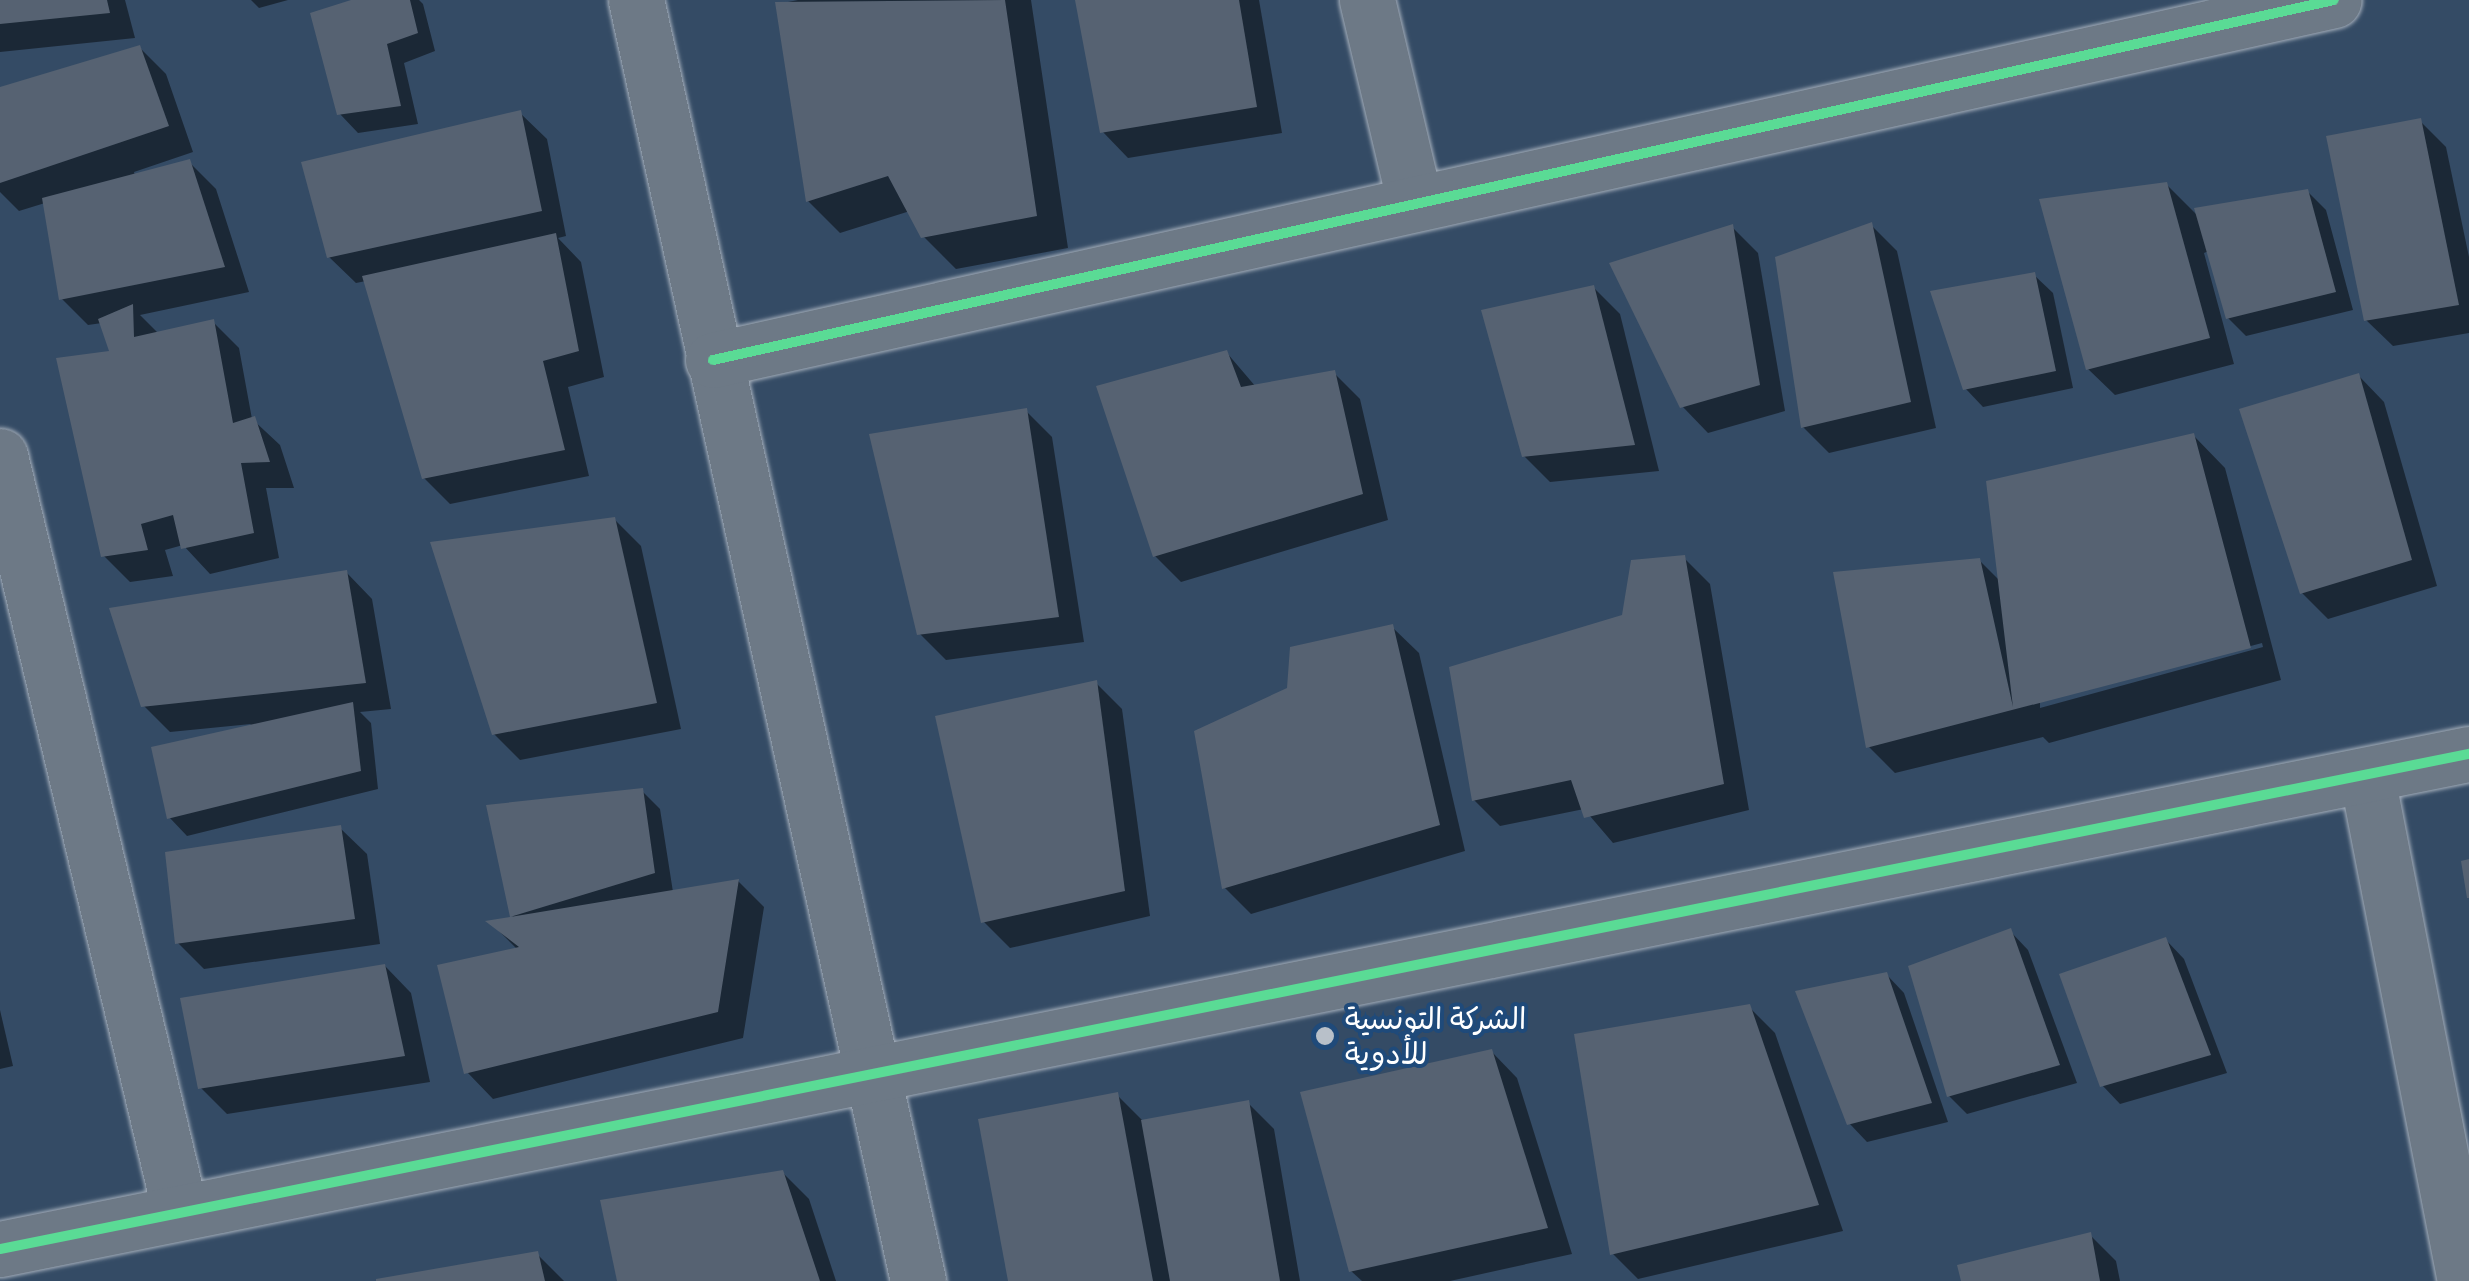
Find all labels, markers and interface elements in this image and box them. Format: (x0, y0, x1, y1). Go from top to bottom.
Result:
place label: الشركة التونسية للأدوية (1345, 1001, 1526, 1072)
marker: الشركة التونسية للأدوية (1314, 1025, 1336, 1047)

